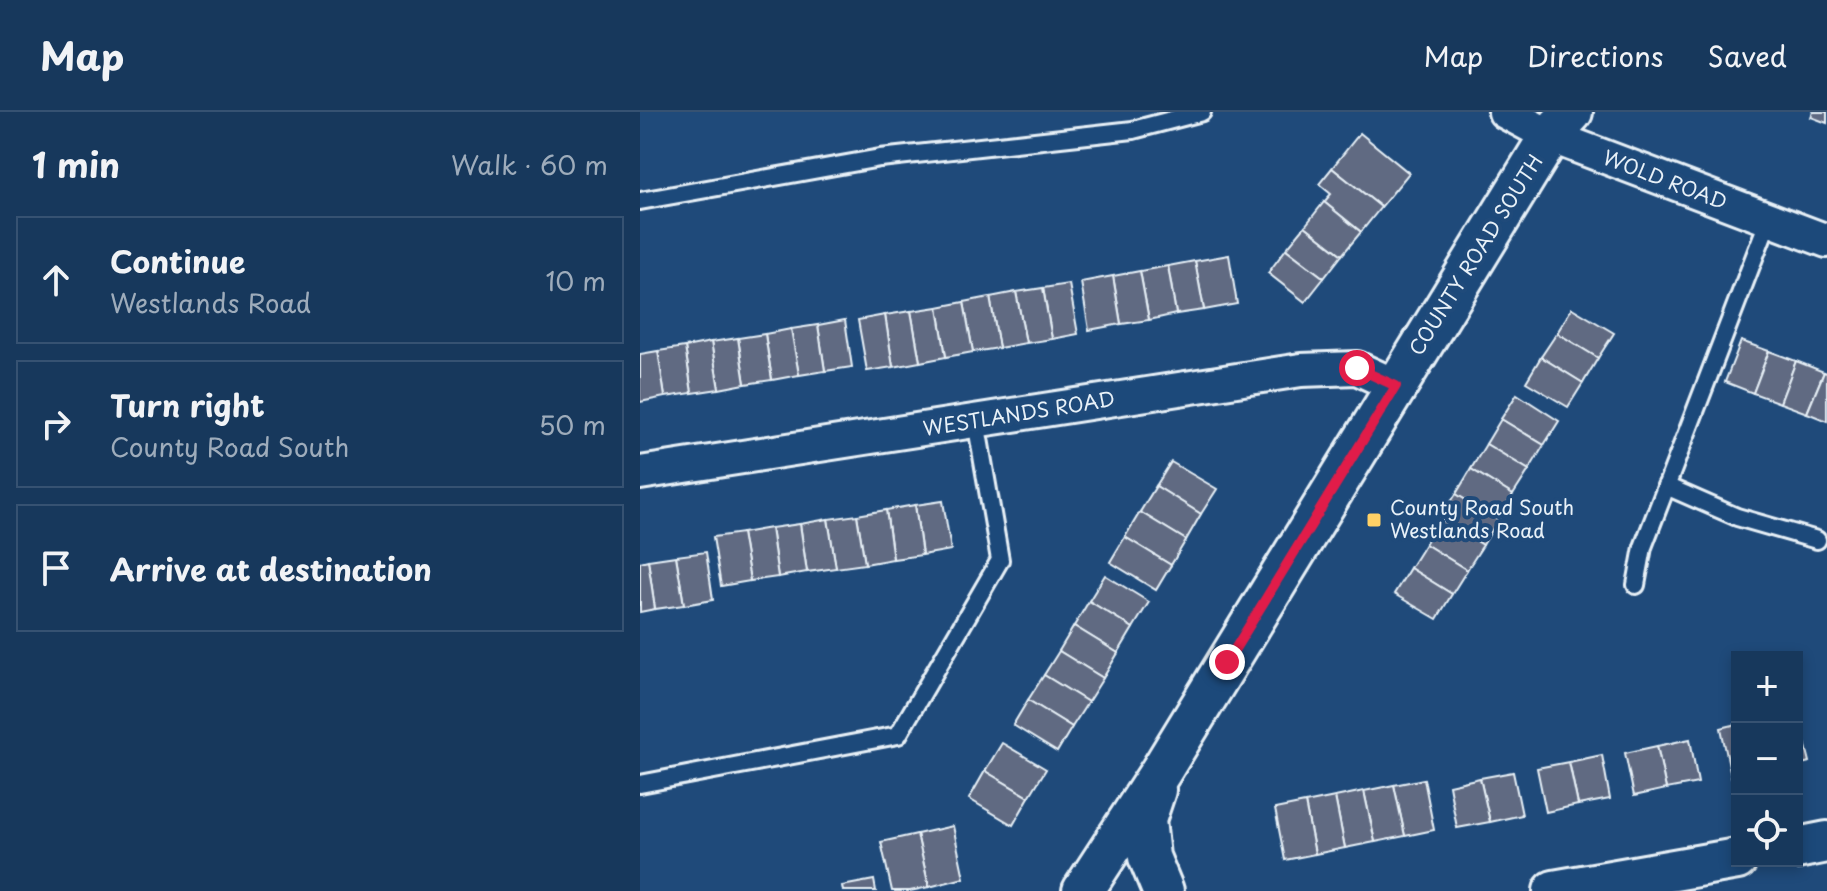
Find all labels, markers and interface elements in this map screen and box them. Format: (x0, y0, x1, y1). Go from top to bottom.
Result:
text: Map (40, 27, 124, 84)
text: Map (1424, 34, 1483, 77)
text: Directions (1527, 34, 1664, 77)
text: Saved (1708, 34, 1787, 77)
text: 1 min (32, 138, 120, 190)
street label: WOLD ROAD (1599, 142, 1732, 216)
text: Walk · 60 m (451, 145, 608, 184)
street label: COUNTY ROAD SOUTH (1401, 148, 1549, 361)
text: Continue (110, 238, 245, 283)
icon: ahead (34, 258, 78, 302)
text: 10 m (545, 261, 606, 300)
text: Westlands Road (110, 283, 311, 322)
route start (1339, 350, 1375, 386)
text: Turn right (110, 382, 265, 427)
street label: WESTLANDS ROAD (921, 383, 1117, 443)
icon: right (34, 402, 78, 446)
text: 50 m (539, 405, 606, 444)
text: County Road South (110, 427, 349, 466)
place label: County Road South Westlands Road (1390, 492, 1574, 545)
marker: County Road South Westlands Road (1365, 511, 1383, 529)
icon: arrive (34, 546, 78, 590)
text: Arrive at destination (110, 546, 432, 591)
route end (1209, 644, 1245, 680)
map controls (1731, 651, 1803, 867)
button: + (1731, 651, 1803, 723)
button: − (1731, 723, 1803, 795)
button: locate (1731, 795, 1803, 867)

